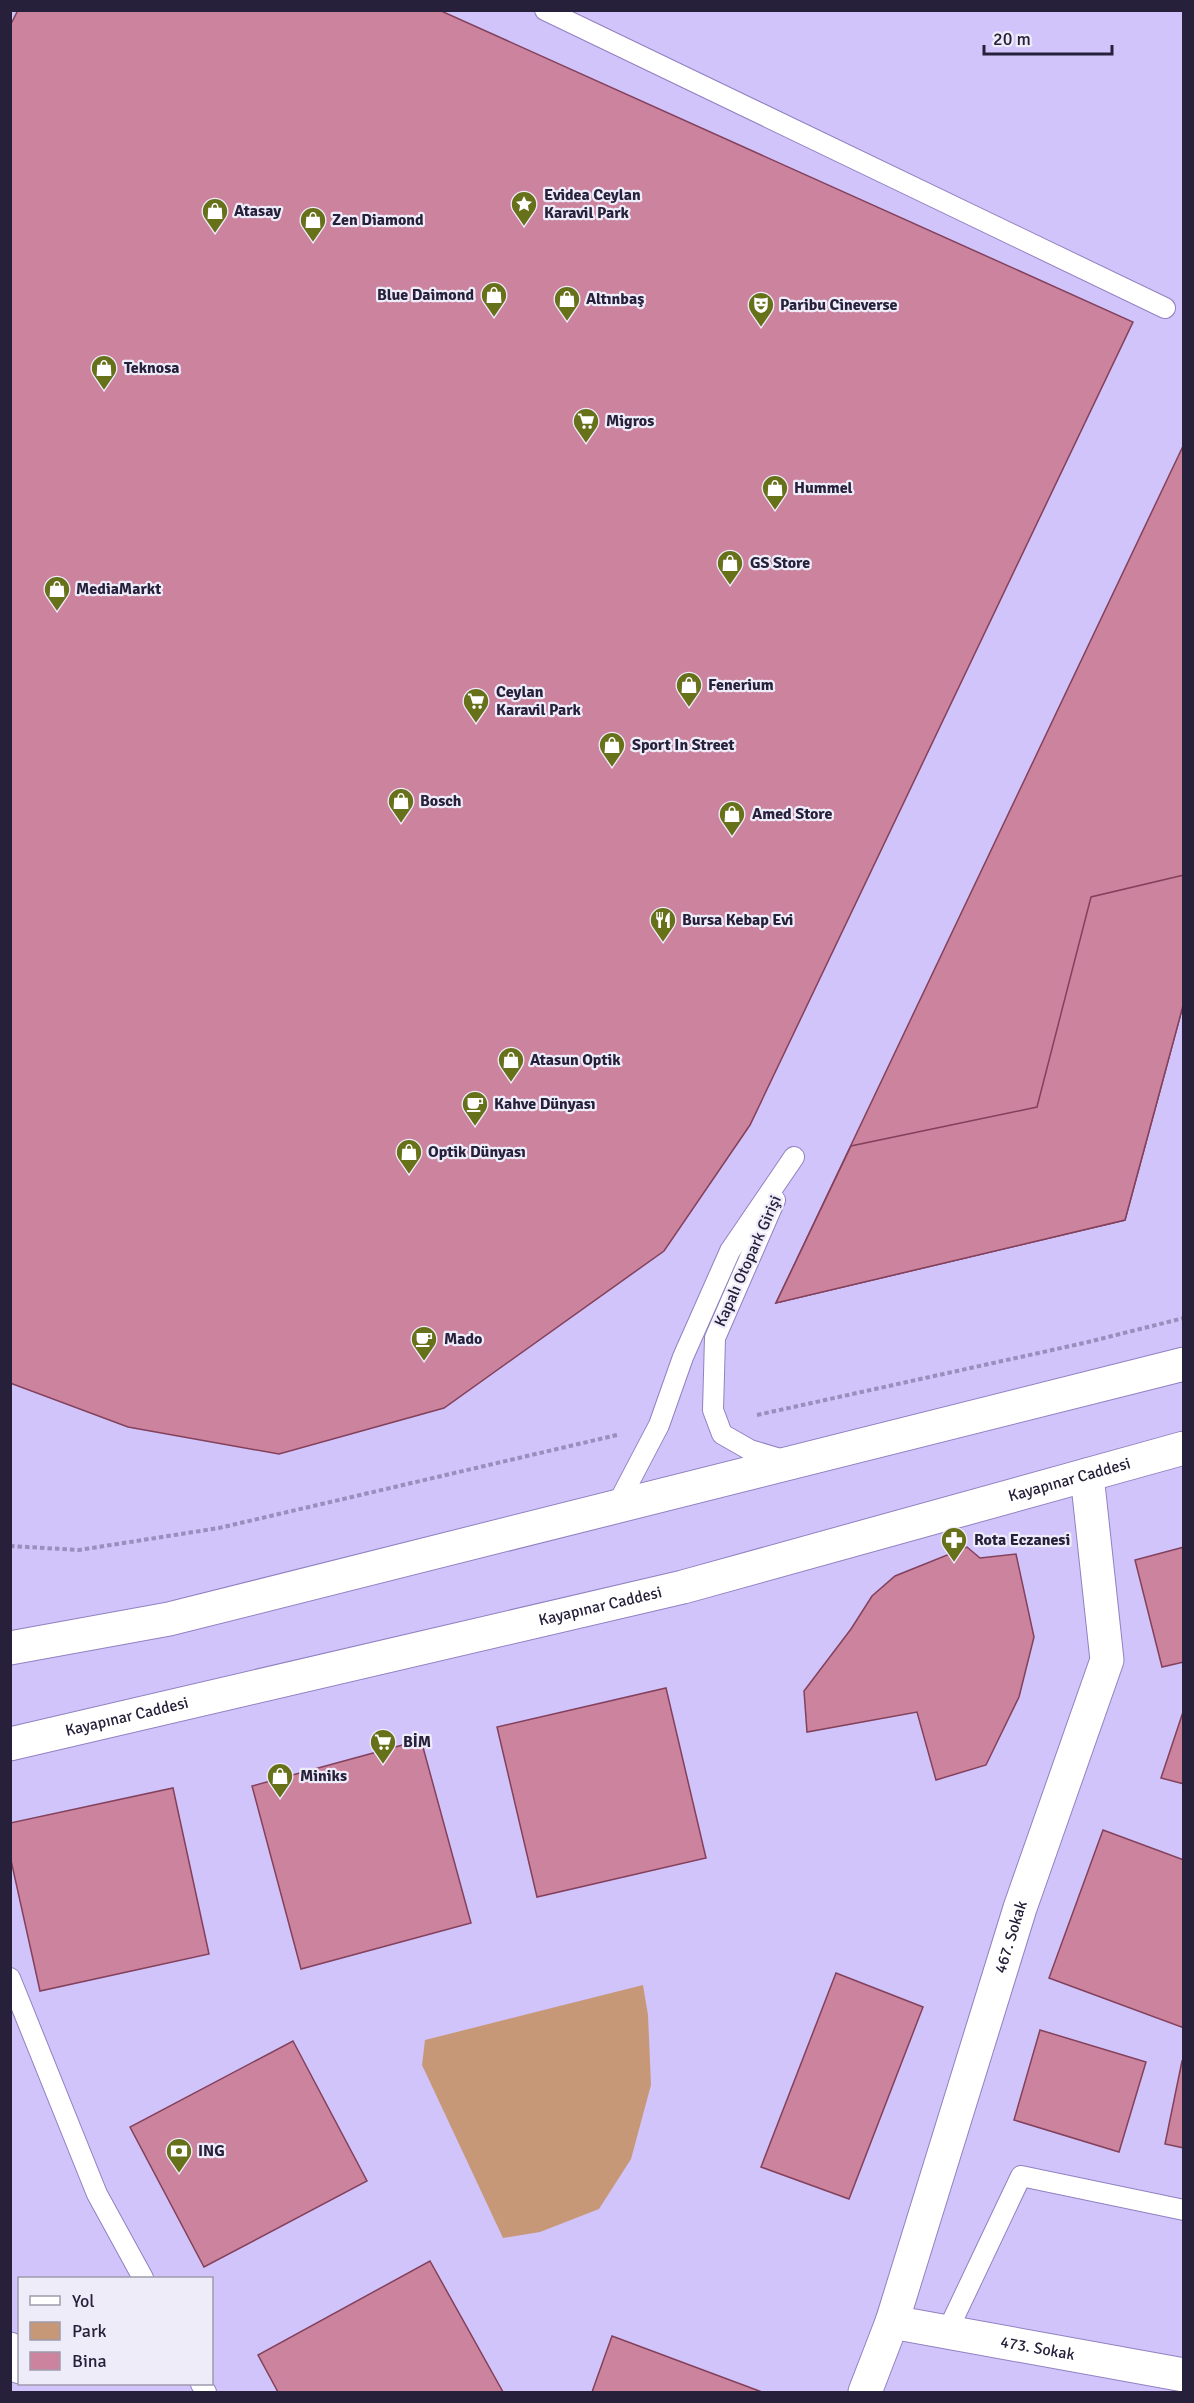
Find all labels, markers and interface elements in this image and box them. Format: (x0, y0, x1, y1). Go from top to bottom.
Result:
scale bar (984, 18, 1112, 56)
text: 20 m (993, 28, 1031, 50)
place label: Evidea Ceylan Karavil Park (544, 185, 641, 223)
place icon: Evidea Ceylan Karavil Park (509, 189, 539, 227)
shop icon: Atasay (200, 196, 230, 234)
place label: Atasay (234, 201, 281, 221)
shop icon: Zen Diamond (298, 205, 328, 243)
place label: Zen Diamond (332, 210, 424, 230)
shop icon: Blue Daimond (479, 280, 509, 318)
shop icon: Altınbaş (552, 284, 582, 322)
place label: Blue Daimond (377, 285, 474, 305)
place label: Altınbaş (586, 289, 644, 309)
theatre icon: Paribu Cineverse (746, 290, 776, 328)
place label: Paribu Cineverse (780, 295, 898, 315)
shop icon: Teknosa (89, 353, 119, 391)
place label: Teknosa (124, 358, 179, 378)
supermarket icon: Migros (571, 406, 601, 444)
place label: Migros (606, 411, 654, 431)
shop icon: Hummel (760, 473, 790, 511)
place label: Hummel (794, 478, 853, 498)
shop icon: GS Store (715, 548, 745, 586)
place label: GS Store (750, 553, 810, 573)
shop icon: MediaMarkt (42, 574, 72, 612)
place label: MediaMarkt (76, 579, 161, 599)
shop icon: Fenerium (674, 670, 704, 708)
place label: Fenerium (708, 675, 774, 695)
place label: Ceylan Karavil Park (496, 682, 582, 720)
supermarket icon: Ceylan Karavil Park (461, 686, 491, 724)
shop icon: Sport In Street (597, 730, 627, 768)
place label: Sport In Street (632, 735, 735, 755)
shop icon: Bosch (386, 786, 416, 824)
place label: Bosch (420, 791, 462, 811)
shop icon: Amed Store (717, 799, 747, 837)
place label: Amed Store (752, 804, 832, 824)
restaurant icon: Bursa Kebap Evi (648, 905, 678, 943)
place label: Bursa Kebap Evi (682, 910, 793, 930)
shop icon: Atasun Optik (496, 1045, 526, 1083)
place label: Atasun Optik (530, 1050, 621, 1070)
cafe icon: Kahve Dünyası (460, 1089, 490, 1127)
place label: Kahve Dünyası (494, 1094, 596, 1114)
shop icon: Optik Dünyası (394, 1137, 424, 1175)
place label: Optik Dünyası (428, 1142, 526, 1162)
street label: Kapalı Otopark Girişi (710, 1192, 786, 1330)
cafe icon: Mado (409, 1324, 439, 1362)
place label: Mado (444, 1329, 482, 1349)
street label: Kayapınar Caddesi (1006, 1453, 1133, 1506)
pharmacy icon: Rota Eczanesi (939, 1525, 969, 1563)
place label: Rota Eczanesi (974, 1530, 1070, 1550)
street label: Kayapınar Caddesi (537, 1582, 664, 1630)
street label: Kayapınar Caddesi (63, 1693, 190, 1741)
supermarket icon: BİM (368, 1727, 398, 1765)
place label: BİM (403, 1732, 431, 1752)
shop icon: Miniks (265, 1761, 295, 1799)
place label: Miniks (300, 1766, 347, 1786)
street label: 467. Sokak (990, 1898, 1032, 1976)
bank icon: ING (164, 2136, 194, 2174)
place label: ING (198, 2141, 225, 2161)
legend (18, 2277, 213, 2385)
text: Yol (72, 2290, 95, 2312)
text: Park (72, 2320, 107, 2342)
street label: 473. Sokak (999, 2332, 1076, 2365)
text: Bina (72, 2350, 107, 2372)

